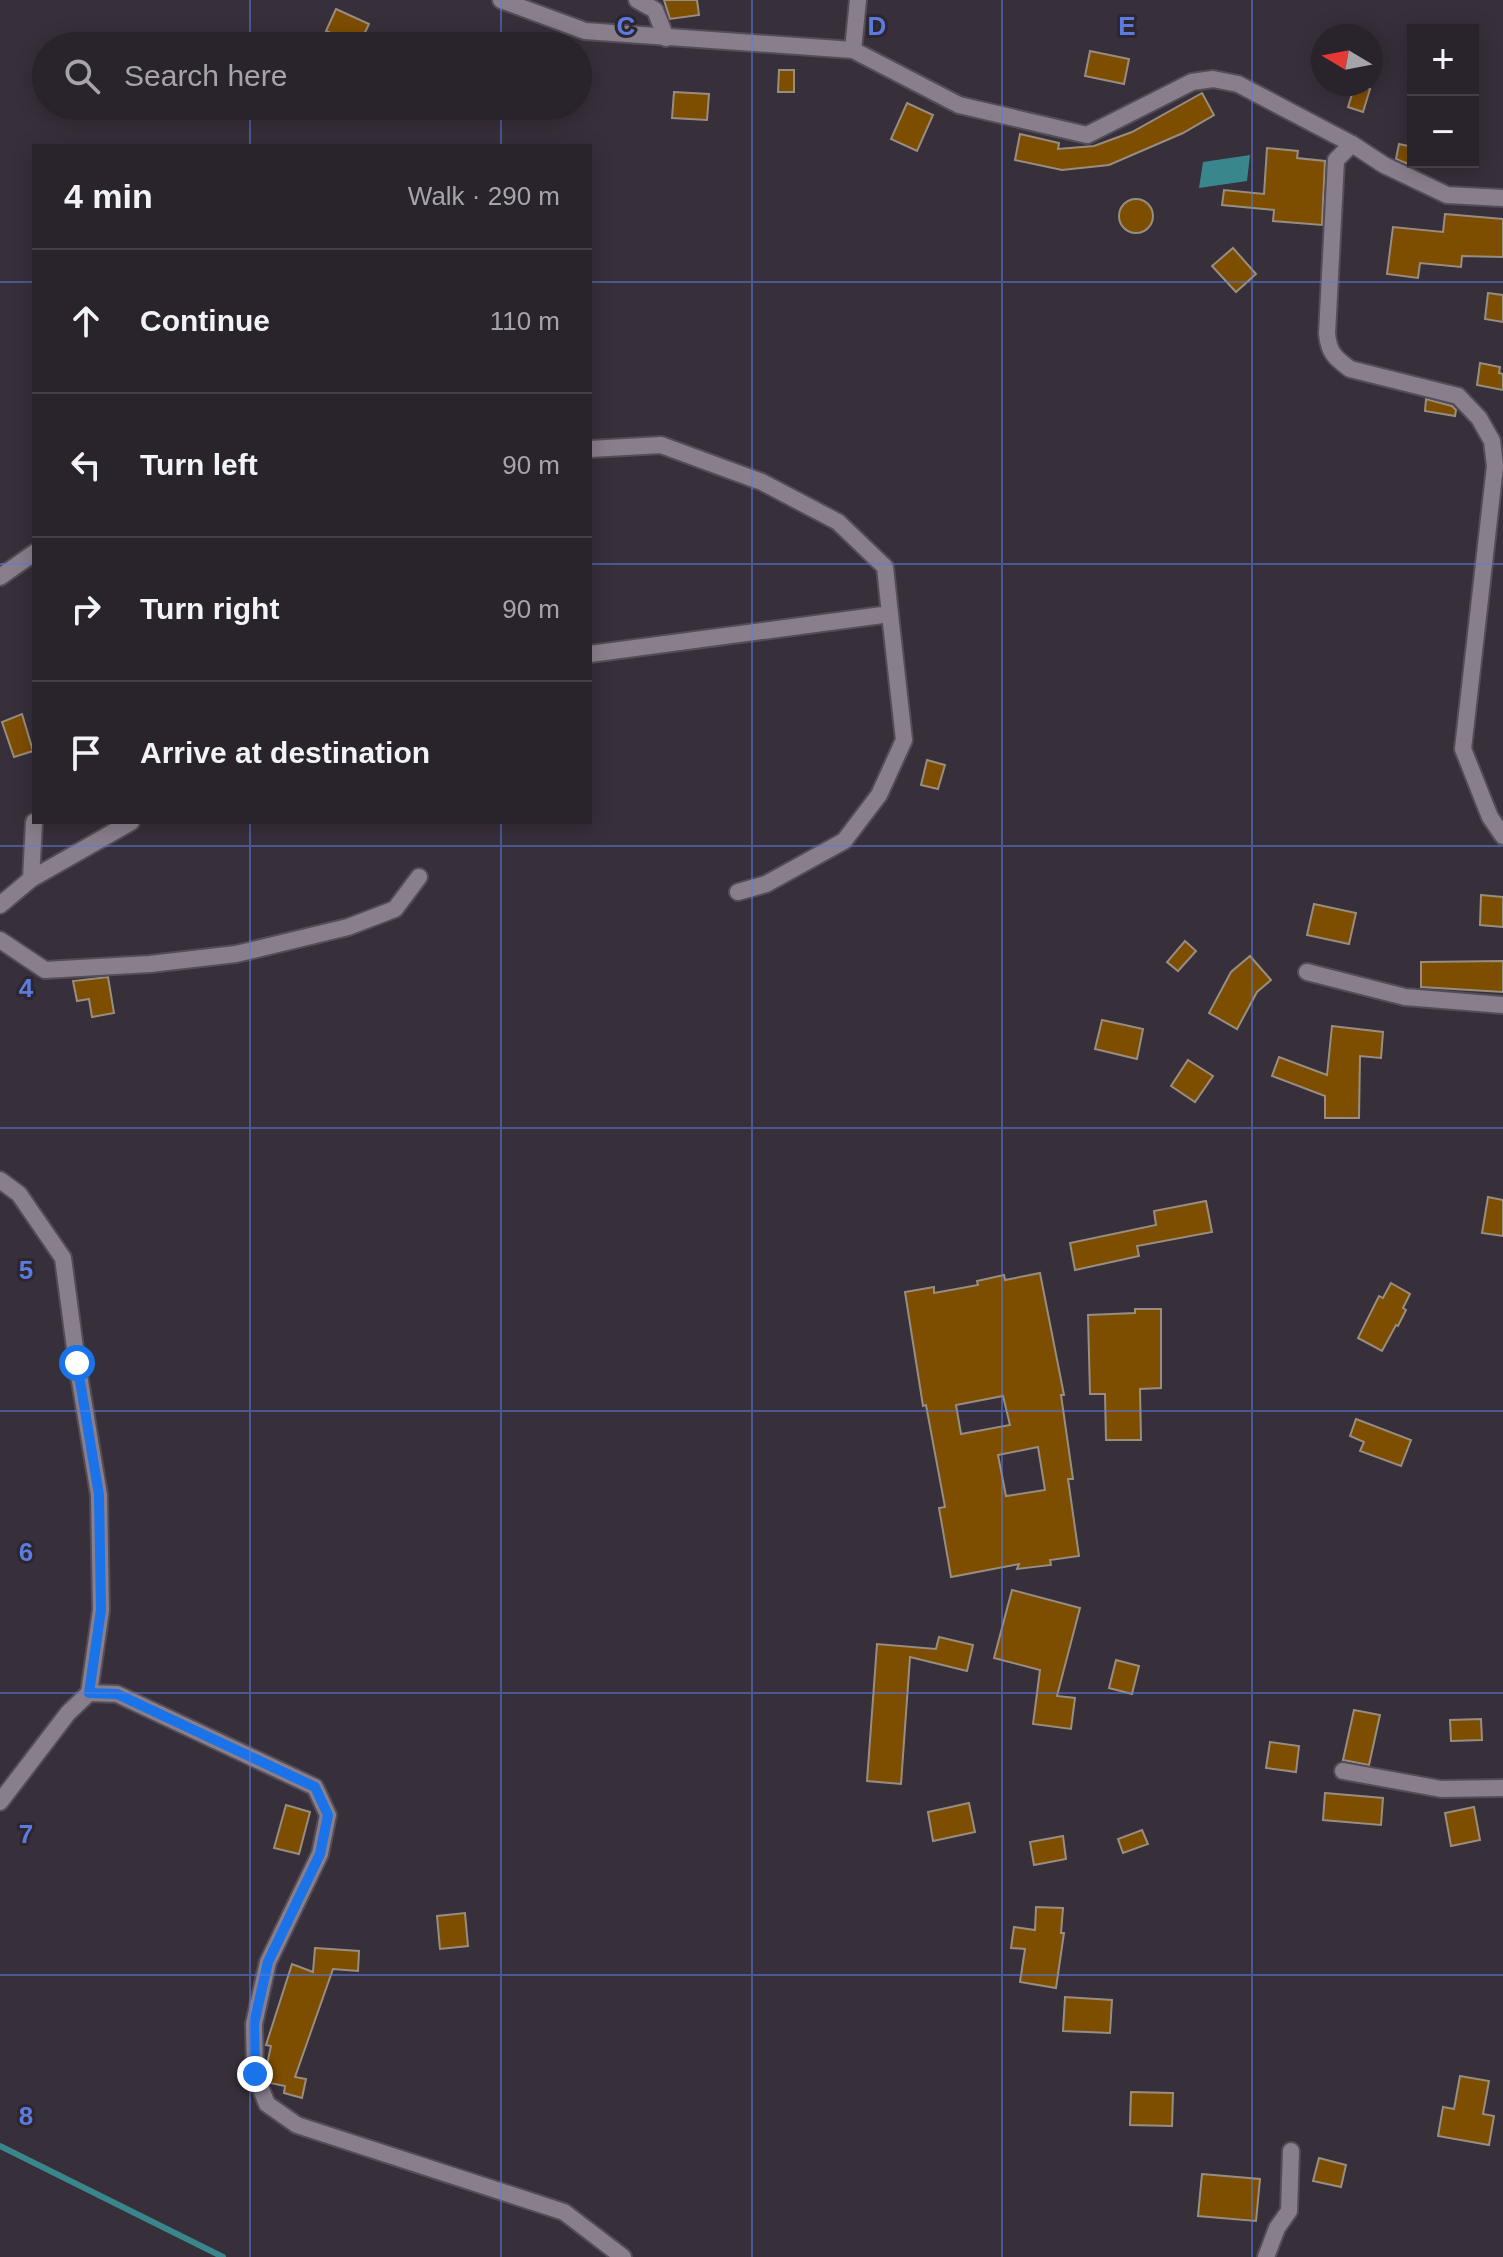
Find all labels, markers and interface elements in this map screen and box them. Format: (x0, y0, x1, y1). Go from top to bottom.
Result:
text: C (617, 11, 636, 41)
text: D (868, 11, 886, 41)
text: E (1118, 11, 1136, 41)
north arrow (1311, 24, 1383, 96)
map controls (1407, 24, 1479, 168)
button: + (1407, 24, 1479, 96)
search box (32, 32, 592, 120)
icon: search (60, 54, 104, 98)
text: Search here (124, 59, 287, 92)
button: − (1407, 96, 1479, 168)
text: 4 min (64, 177, 153, 215)
text: Walk · 290 m (408, 181, 560, 211)
icon: ahead (64, 299, 108, 343)
text: Continue (140, 304, 270, 337)
text: 110 m (490, 306, 560, 336)
icon: left (64, 443, 108, 487)
text: Turn left (140, 448, 258, 481)
text: 90 m (502, 450, 560, 480)
icon: right (64, 587, 108, 631)
text: Turn right (140, 592, 279, 625)
text: 90 m (502, 594, 560, 624)
icon: arrive (64, 731, 108, 775)
text: Arrive at destination (140, 736, 430, 769)
text: 4 (19, 973, 34, 1003)
text: 5 (19, 1255, 33, 1285)
route start (59, 1345, 95, 1381)
text: 6 (19, 1537, 33, 1567)
text: 7 (19, 1819, 33, 1849)
route end (237, 2056, 273, 2092)
text: 8 (19, 2101, 33, 2131)

